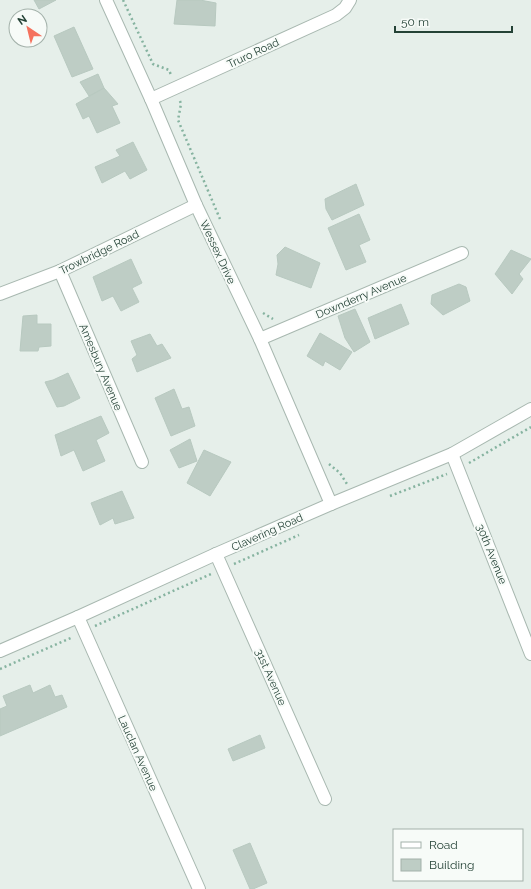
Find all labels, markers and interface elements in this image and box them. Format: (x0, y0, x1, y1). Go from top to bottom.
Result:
north arrow (8, 8, 48, 48)
scale bar (395, 8, 512, 34)
text: N (15, 12, 30, 28)
text: 50 m (401, 15, 429, 29)
street label: Truro Road (225, 36, 281, 71)
street label: Wessex Drive (197, 218, 238, 287)
street label: Trowbridge Road (57, 227, 141, 277)
street label: Downderry Avenue (314, 271, 409, 321)
street label: Amesbury Avenue (76, 322, 125, 413)
street label: Clavering Road (229, 511, 305, 554)
street label: 30th Avenue (474, 522, 510, 587)
street label: 31st Avenue (252, 647, 289, 708)
street label: Lauclan Avenue (115, 713, 160, 794)
legend (393, 829, 523, 881)
text: Road (429, 838, 458, 852)
text: Building (429, 858, 475, 872)

